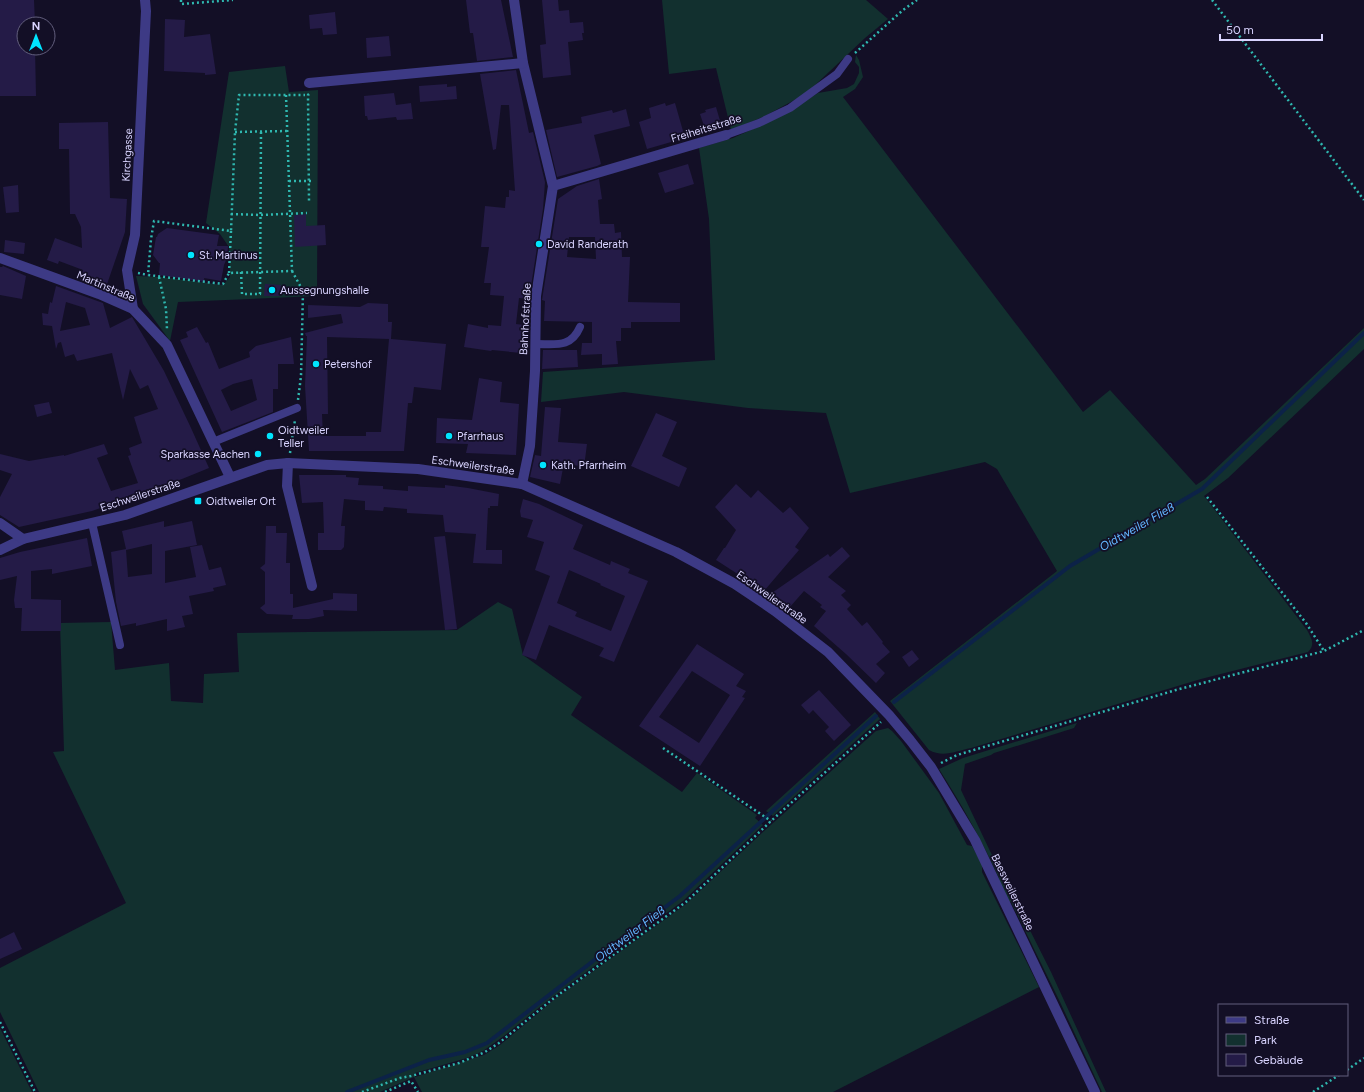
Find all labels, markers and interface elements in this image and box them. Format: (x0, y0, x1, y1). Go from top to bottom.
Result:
north arrow (16, 16, 56, 56)
scale bar (1220, 16, 1322, 42)
text: N (32, 20, 40, 33)
text: 50 m (1226, 23, 1254, 37)
street label: Freiheitsstraße (669, 112, 743, 145)
street label: Kirchgasse (120, 128, 135, 182)
place label: David Randerath (547, 238, 628, 251)
marker: David Randerath (534, 239, 544, 249)
place label: St. Martinus (199, 249, 258, 262)
marker: St. Martinus (186, 250, 196, 260)
street label: Martinstraße (75, 268, 137, 305)
street label: Bahnhofstraße (517, 283, 534, 355)
place label: Aussegnungshalle (280, 284, 369, 297)
marker: Aussegnungshalle (267, 285, 277, 295)
place label: Petershof (324, 358, 373, 371)
marker: Petershof (311, 359, 321, 369)
place label: Oidtweiler Teller (278, 424, 329, 450)
place label: Pfarrhaus (457, 430, 503, 443)
marker: Oidtweiler Teller (265, 431, 275, 441)
marker: Pfarrhaus (444, 431, 454, 441)
place label: Sparkasse Aachen (160, 448, 250, 461)
marker: Sparkasse Aachen (253, 449, 263, 459)
street label: Eschweilerstraße (431, 453, 515, 478)
place label: Kath. Pfarrheim (551, 459, 626, 472)
marker: Kath. Pfarrheim (538, 460, 548, 470)
street label: Eschweilerstraße (98, 476, 182, 515)
place label: Oidtweiler Ort (206, 495, 276, 508)
marker: Oidtweiler Ort (193, 496, 203, 506)
water label: Oidtweiler Fließ (1097, 500, 1177, 554)
street label: Eschweilerstraße (734, 568, 810, 627)
street label: Baesweilerstraße (988, 852, 1037, 933)
water label: Oidtweiler Fließ (592, 903, 668, 965)
legend (1218, 1004, 1348, 1076)
text: Straße (1254, 1013, 1290, 1027)
text: Park (1254, 1033, 1277, 1047)
text: Gebäude (1254, 1053, 1304, 1067)

